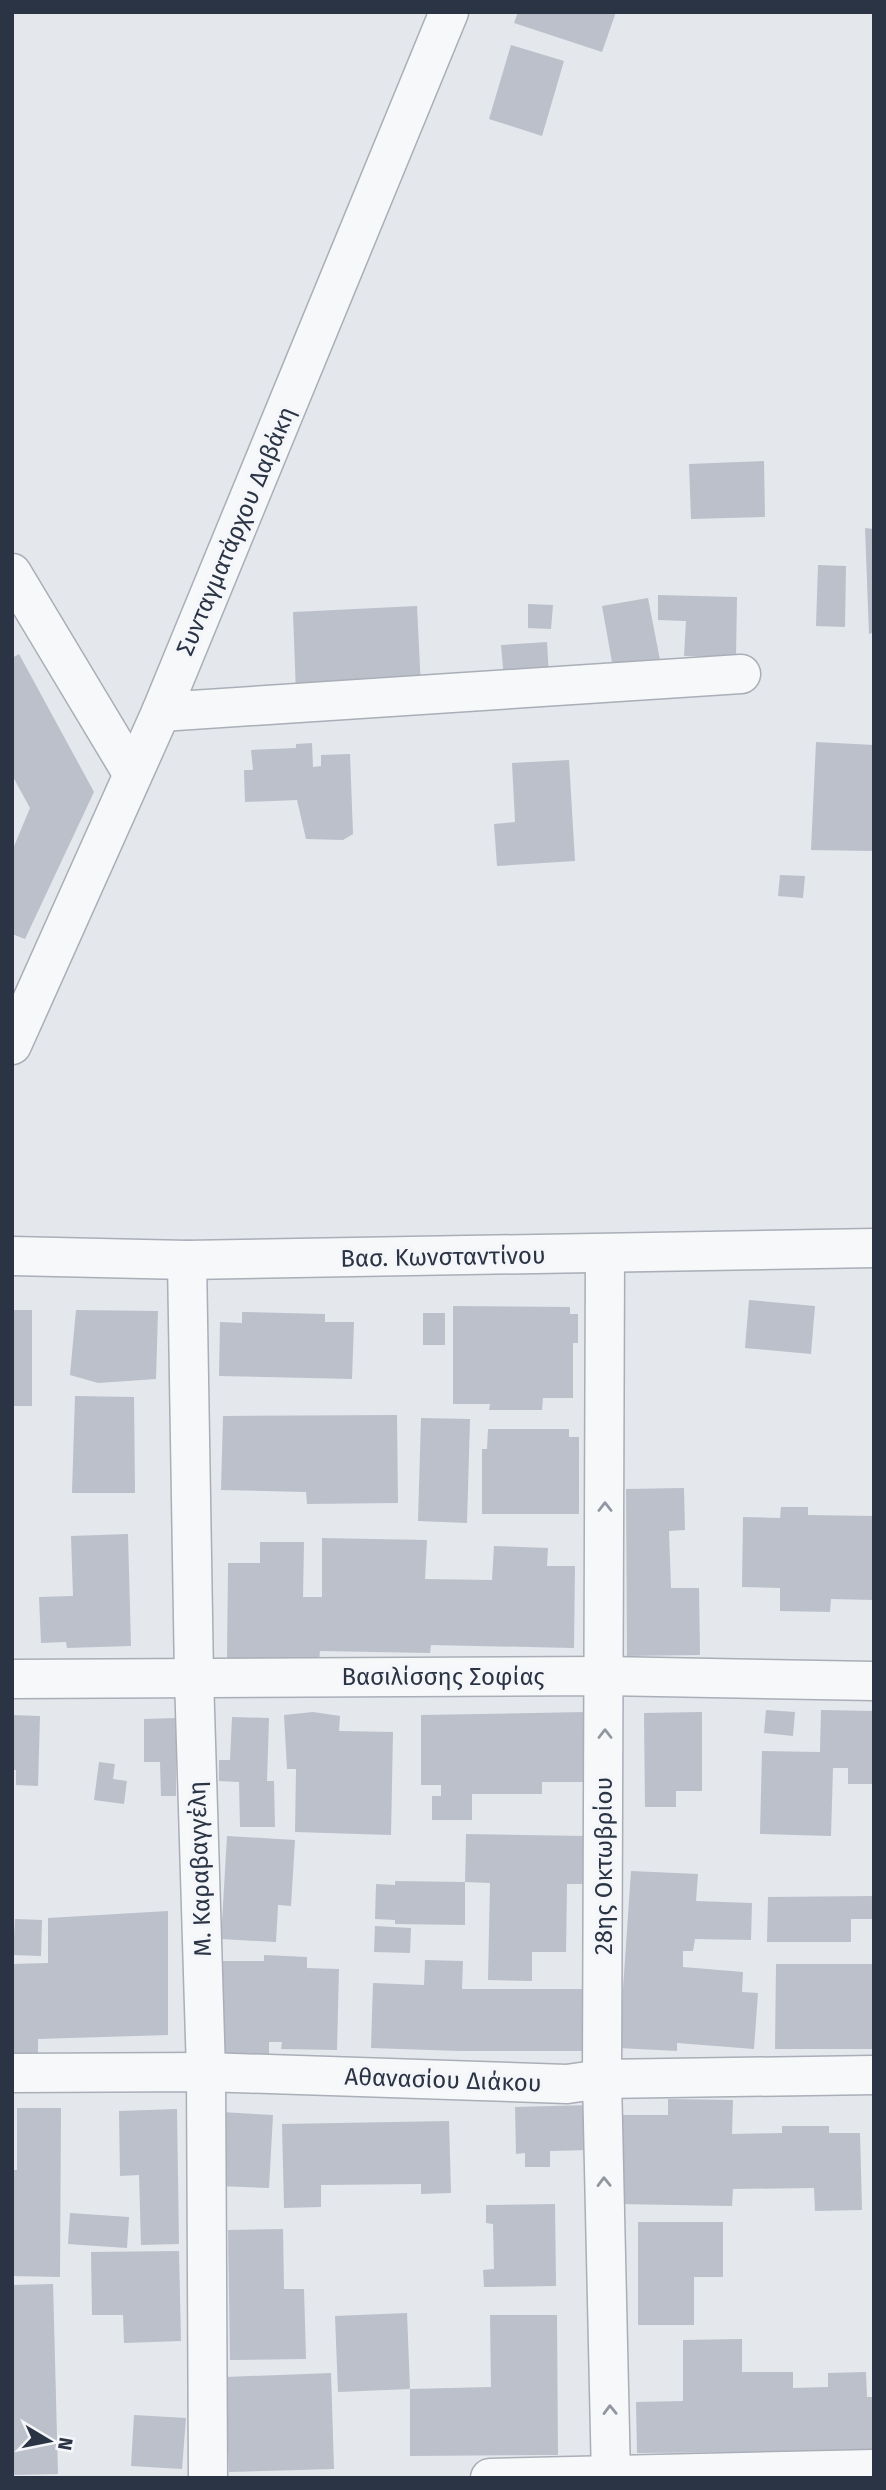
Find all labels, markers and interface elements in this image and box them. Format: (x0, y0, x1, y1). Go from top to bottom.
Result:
street label: Συνταγματάρχου Δαβάκη (171, 402, 301, 660)
street label: Βασ. Κωνσταντίνου (340, 1241, 546, 1273)
one-way arrow (597, 1501, 613, 1511)
street label: Βασιλίσσης Σοφίας (342, 1663, 545, 1691)
one-way arrow (597, 1728, 612, 1739)
street label: 28ης Οκτωβρίου (590, 1777, 618, 1955)
street label: Μ. Καραβαγγέλη (183, 1781, 217, 1957)
street label: Αθανασίου Διάκου (344, 2063, 542, 2097)
one-way arrow (597, 2176, 612, 2187)
one-way arrow (602, 2404, 617, 2415)
north arrow (14, 2406, 84, 2476)
text: N (53, 2436, 78, 2452)

